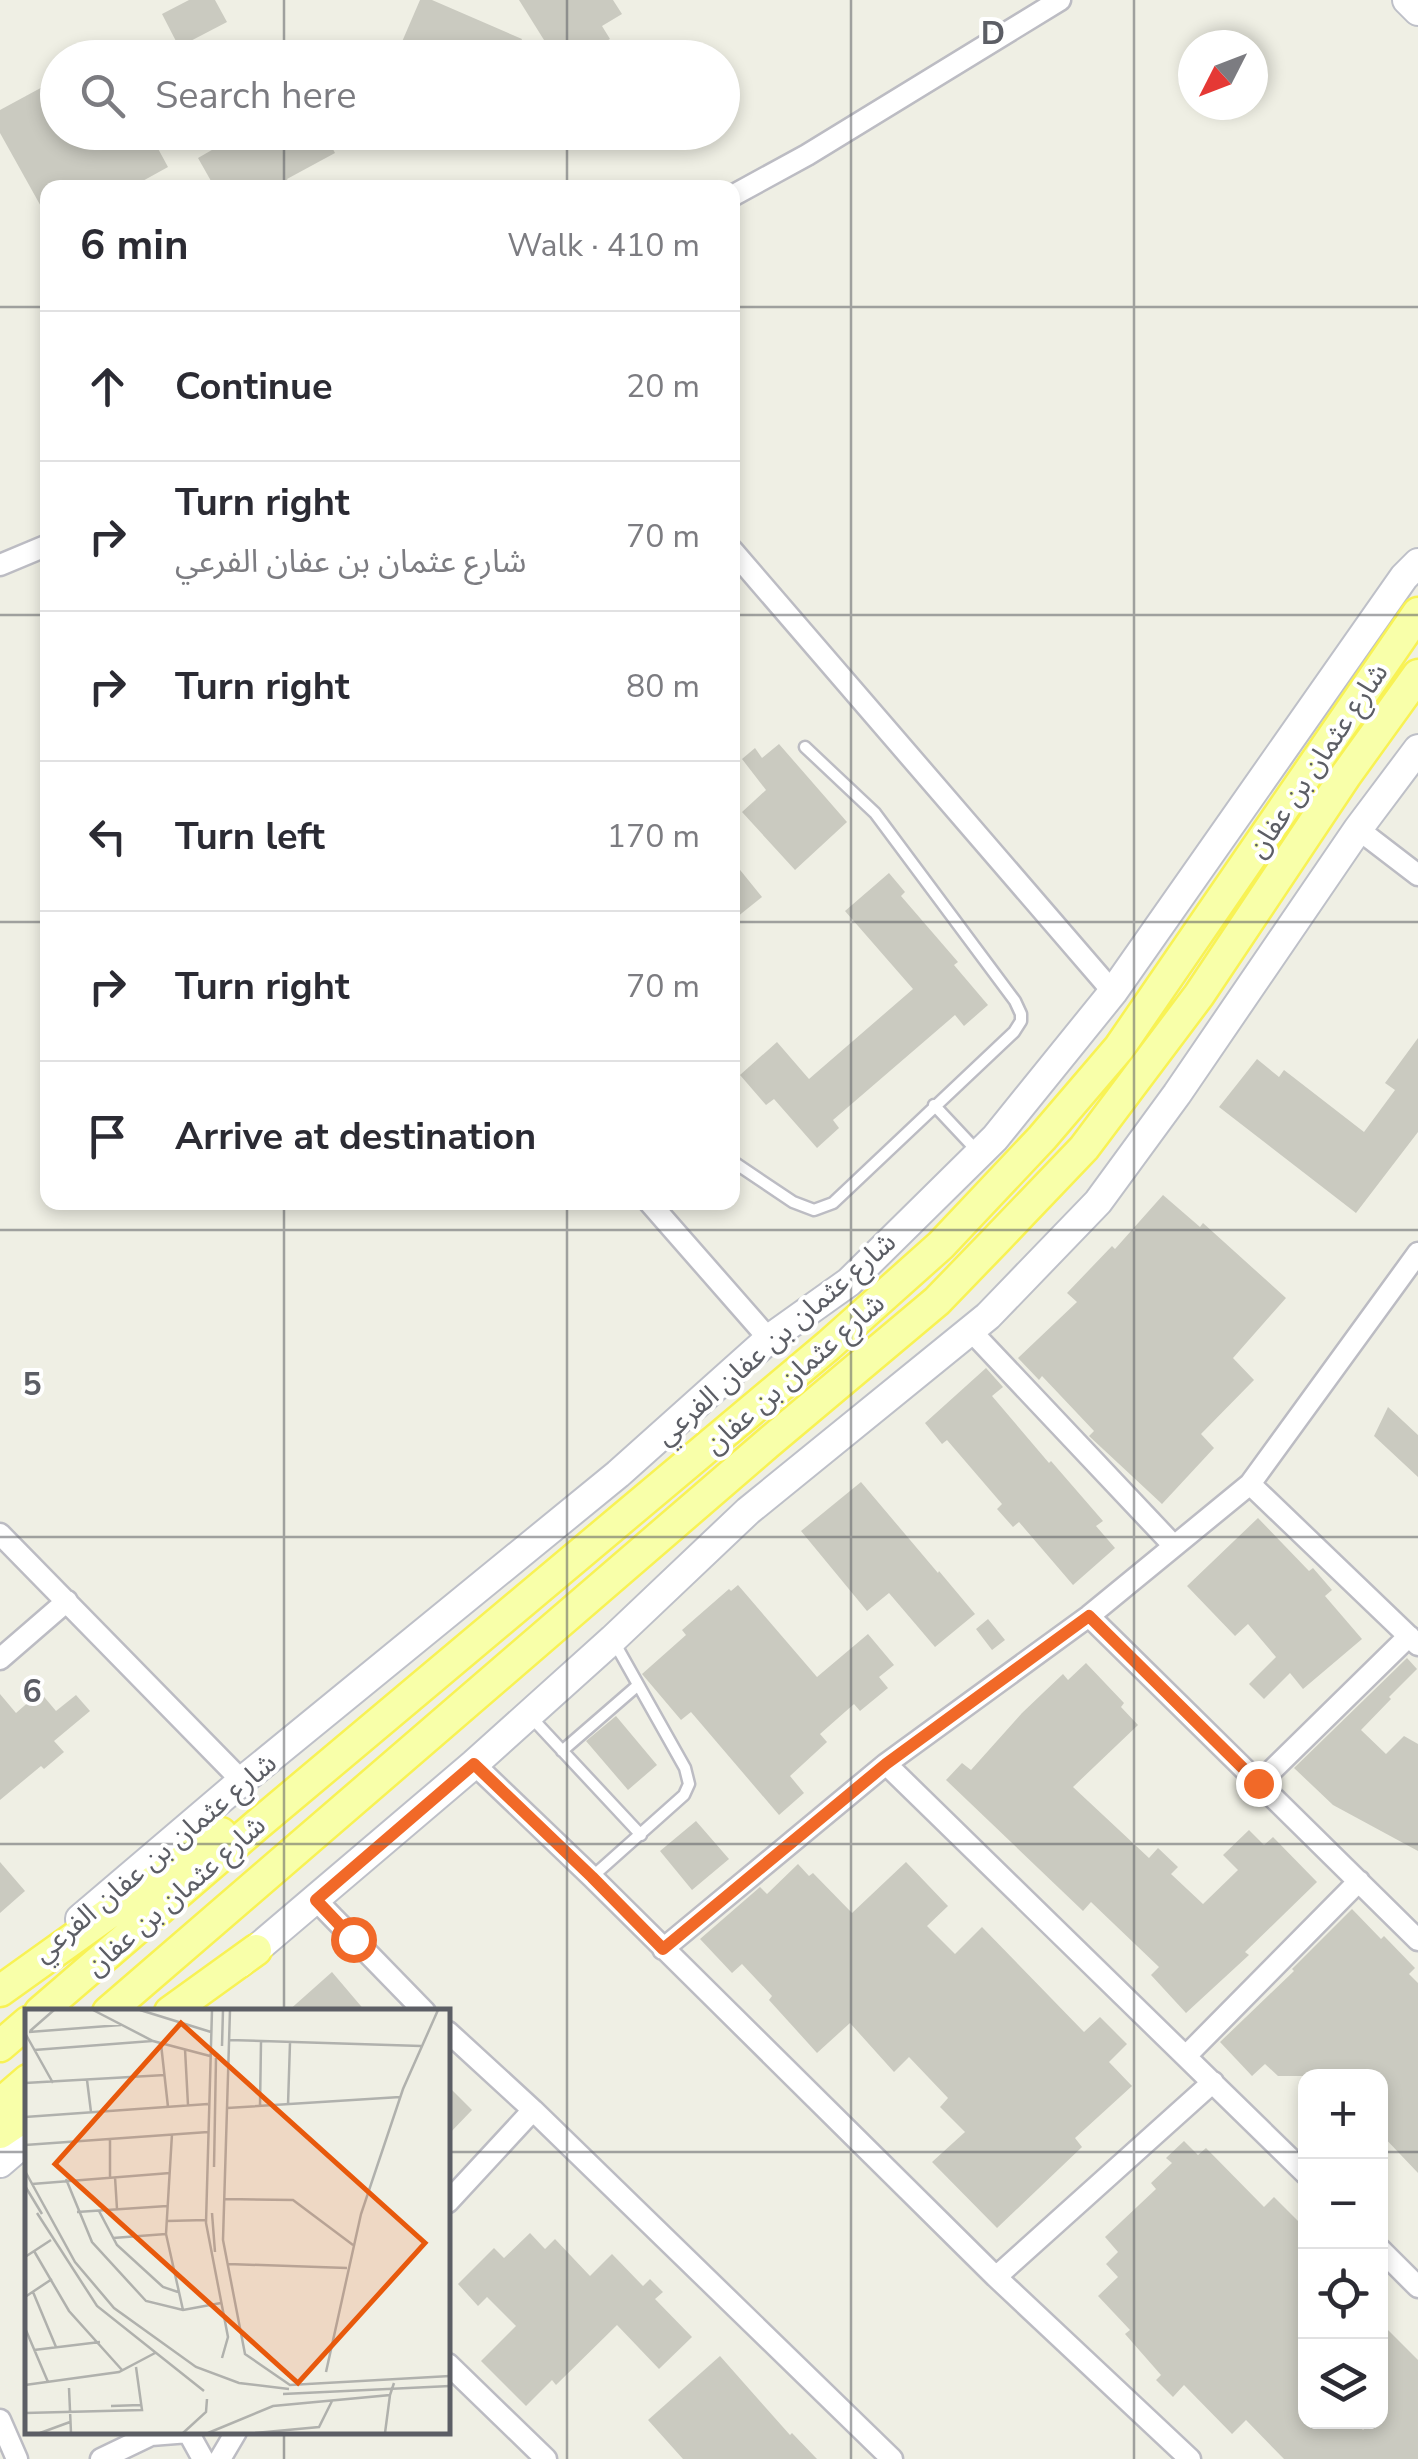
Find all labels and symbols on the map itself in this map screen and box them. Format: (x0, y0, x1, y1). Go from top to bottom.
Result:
text: D (981, 12, 1005, 55)
north arrow (1178, 30, 1268, 120)
street label: شارع عثمان بن عفان (1238, 656, 1398, 866)
street label: شارع عثمان بن عفان الفرعي (648, 1224, 902, 1452)
street label: شارع عثمان بن عفان (697, 1286, 891, 1460)
text: 5 (22, 1363, 42, 1406)
text: 6 (22, 1670, 42, 1713)
street label: شارع عثمان بن عفان الفرعي (25, 1745, 283, 1969)
route end (1236, 1761, 1282, 1807)
street label: شارع عثمان بن عفان (78, 1808, 272, 1982)
route start (331, 1917, 377, 1963)
inset map (25, 2009, 450, 2434)

